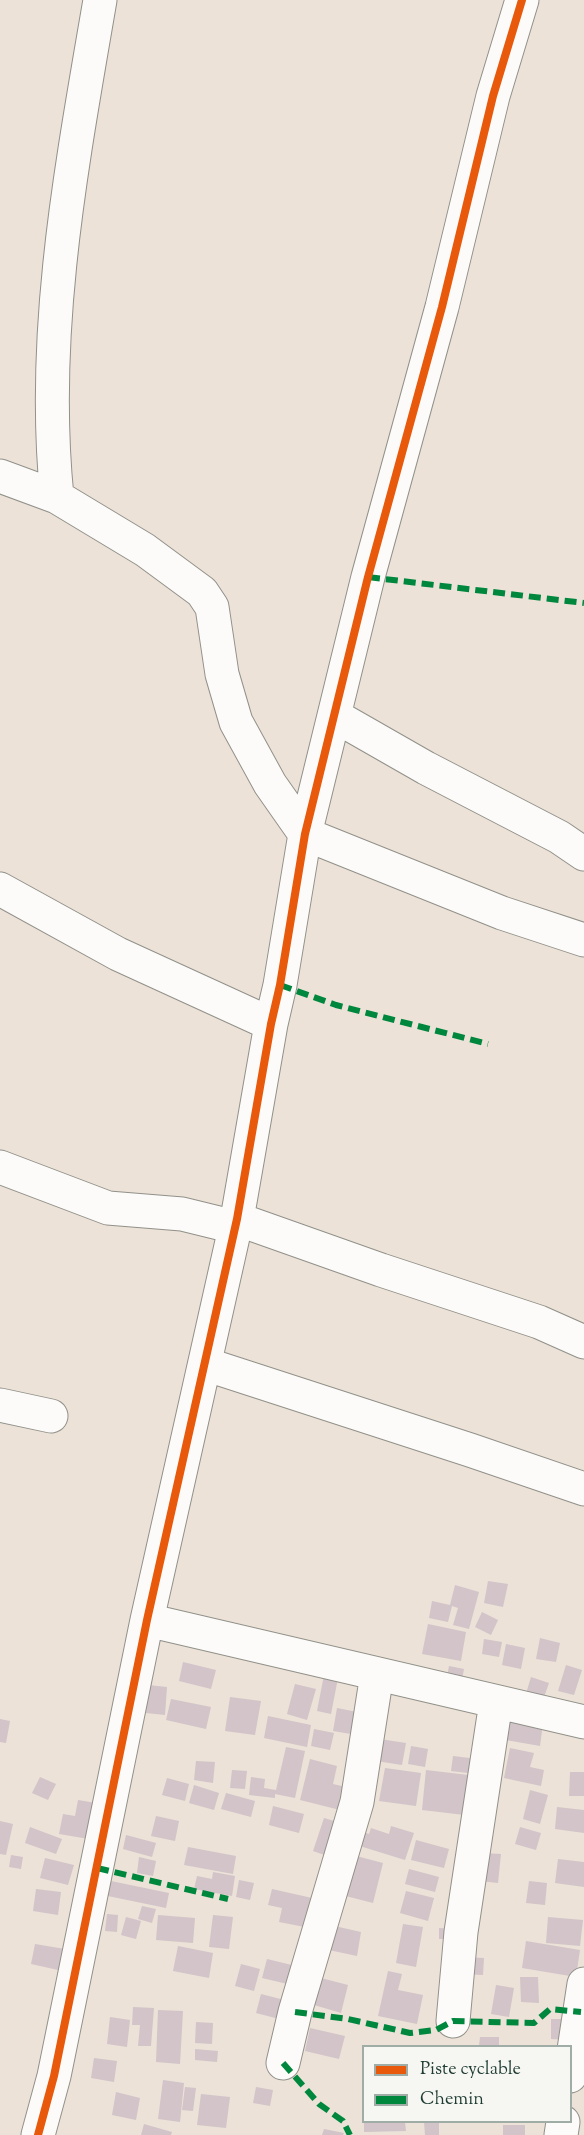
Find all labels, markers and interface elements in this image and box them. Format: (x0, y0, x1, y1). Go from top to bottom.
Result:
legend (362, 2045, 572, 2123)
text: Piste cyclable (420, 2057, 521, 2083)
text: Chemin (420, 2087, 484, 2113)

